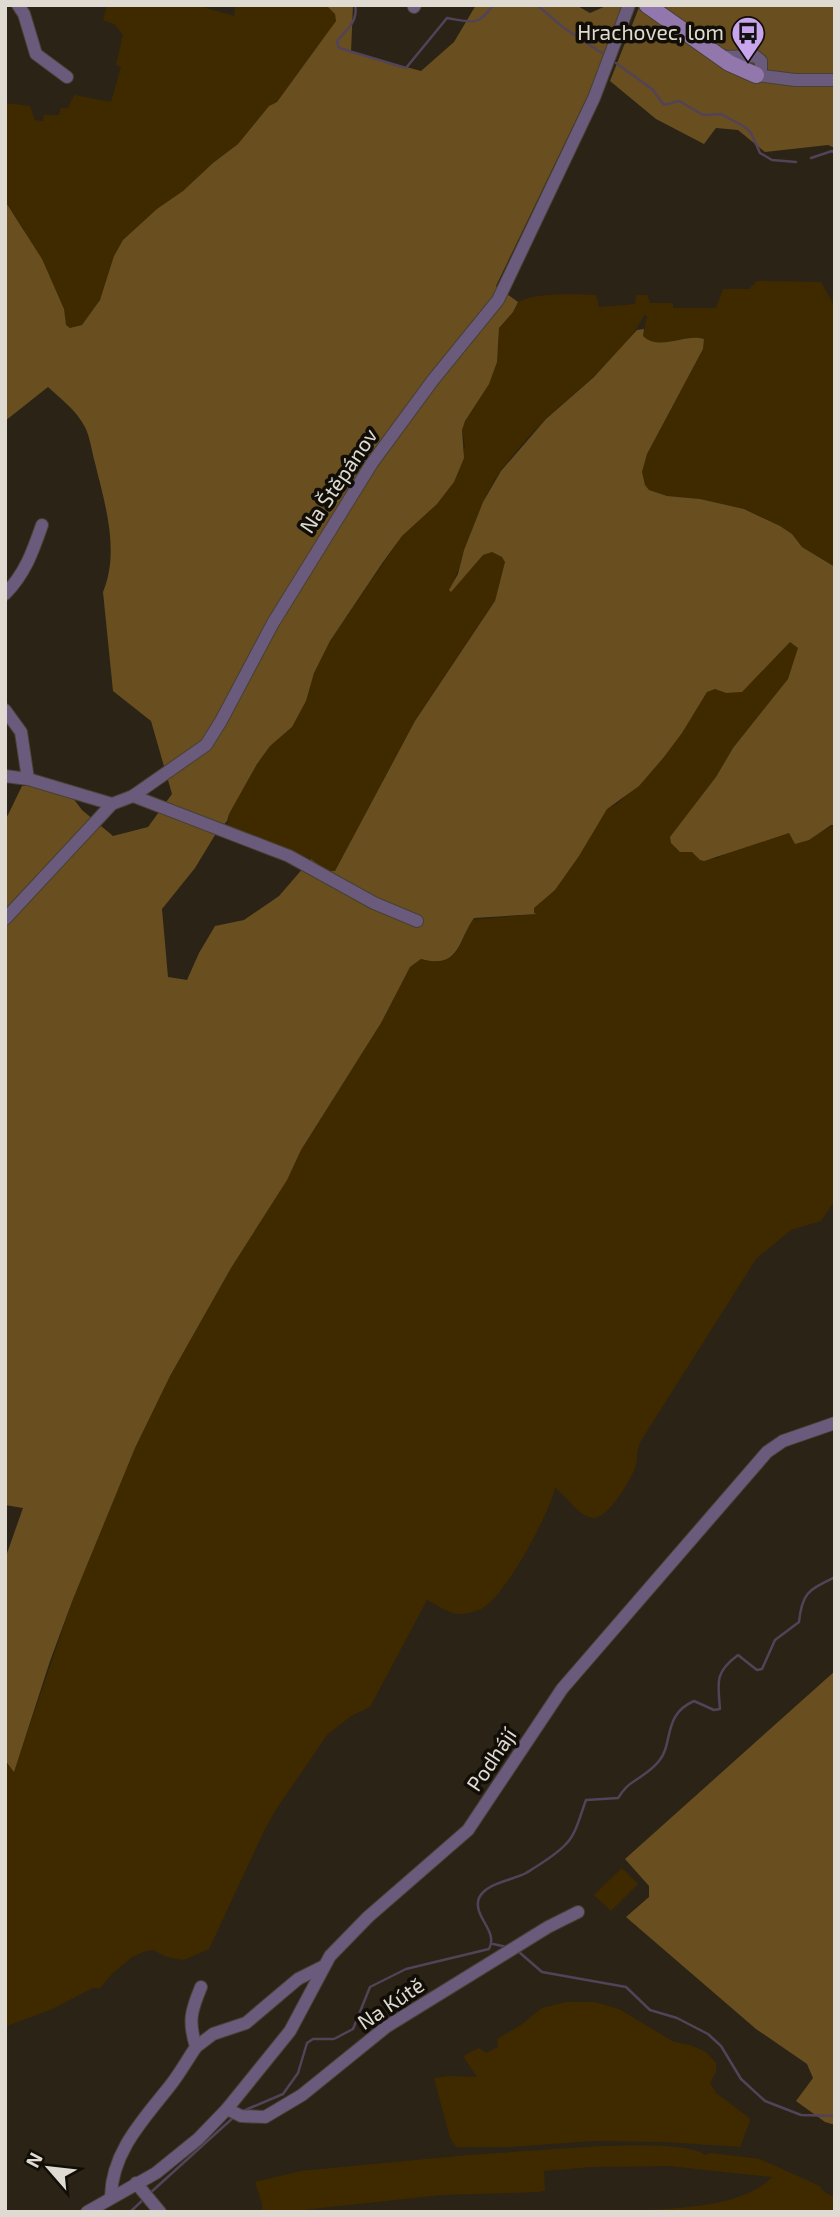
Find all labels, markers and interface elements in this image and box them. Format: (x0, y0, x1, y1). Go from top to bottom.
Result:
bus stop icon: Hrachovec, lom (729, 14, 767, 63)
place label: Hrachovec, lom (577, 19, 724, 44)
street label: Na Štěpánov (294, 423, 382, 537)
street label: Podhájí (461, 1722, 522, 1796)
street label: Na Kútě (352, 1972, 428, 2034)
north arrow (14, 2133, 84, 2203)
text: N (20, 2148, 47, 2171)

